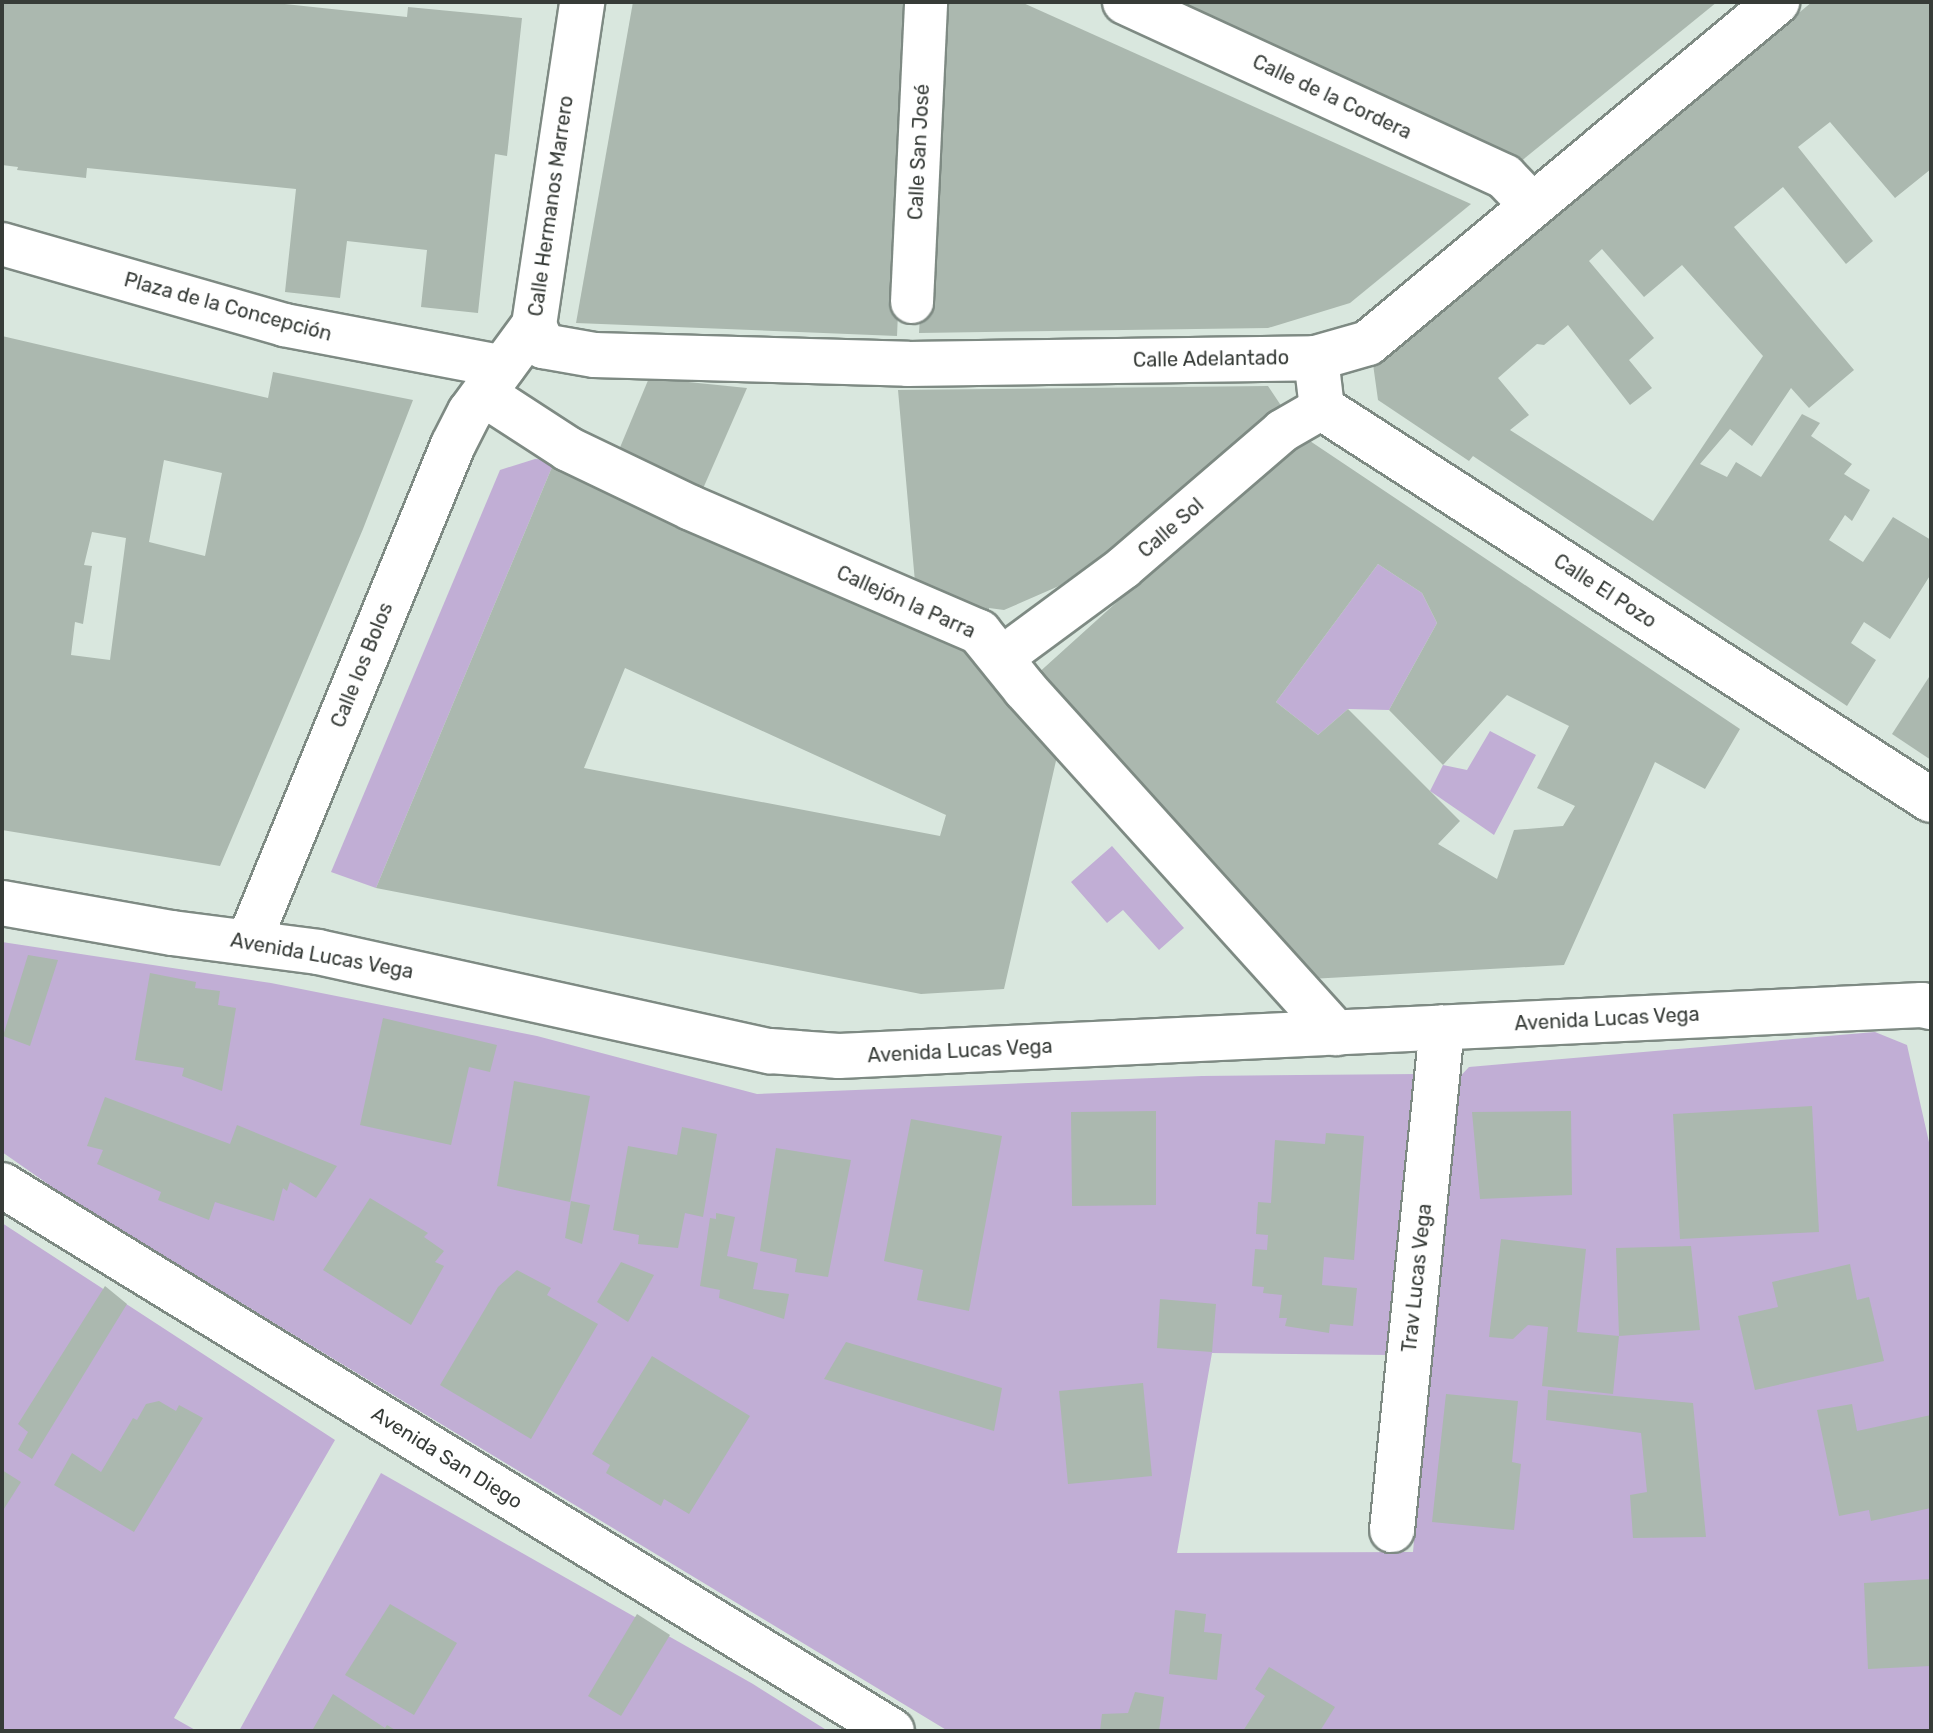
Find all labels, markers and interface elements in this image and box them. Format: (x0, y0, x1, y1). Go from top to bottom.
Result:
street label: Calle de la Cordera (1249, 50, 1415, 144)
street label: Calle San José (903, 83, 935, 221)
street label: Calle Hermanos Marrero (524, 94, 578, 318)
street label: Plaza de la Concepción (121, 268, 335, 346)
street label: Calle Adelantado (1132, 346, 1290, 372)
street label: Calle Sol (1133, 493, 1209, 563)
street label: Calle El Pozo (1549, 549, 1661, 633)
street label: Callejón la Parra (833, 561, 979, 643)
street label: Calle los Bolos (326, 599, 398, 731)
street label: Avenida Lucas Vega (228, 928, 416, 984)
street label: Avenida Lucas Vega (1514, 1002, 1700, 1036)
street label: Avenida Lucas Vega (867, 1034, 1053, 1068)
street label: Trav Lucas Vega (1397, 1202, 1437, 1354)
street label: Avenida San Diego (367, 1402, 527, 1514)

